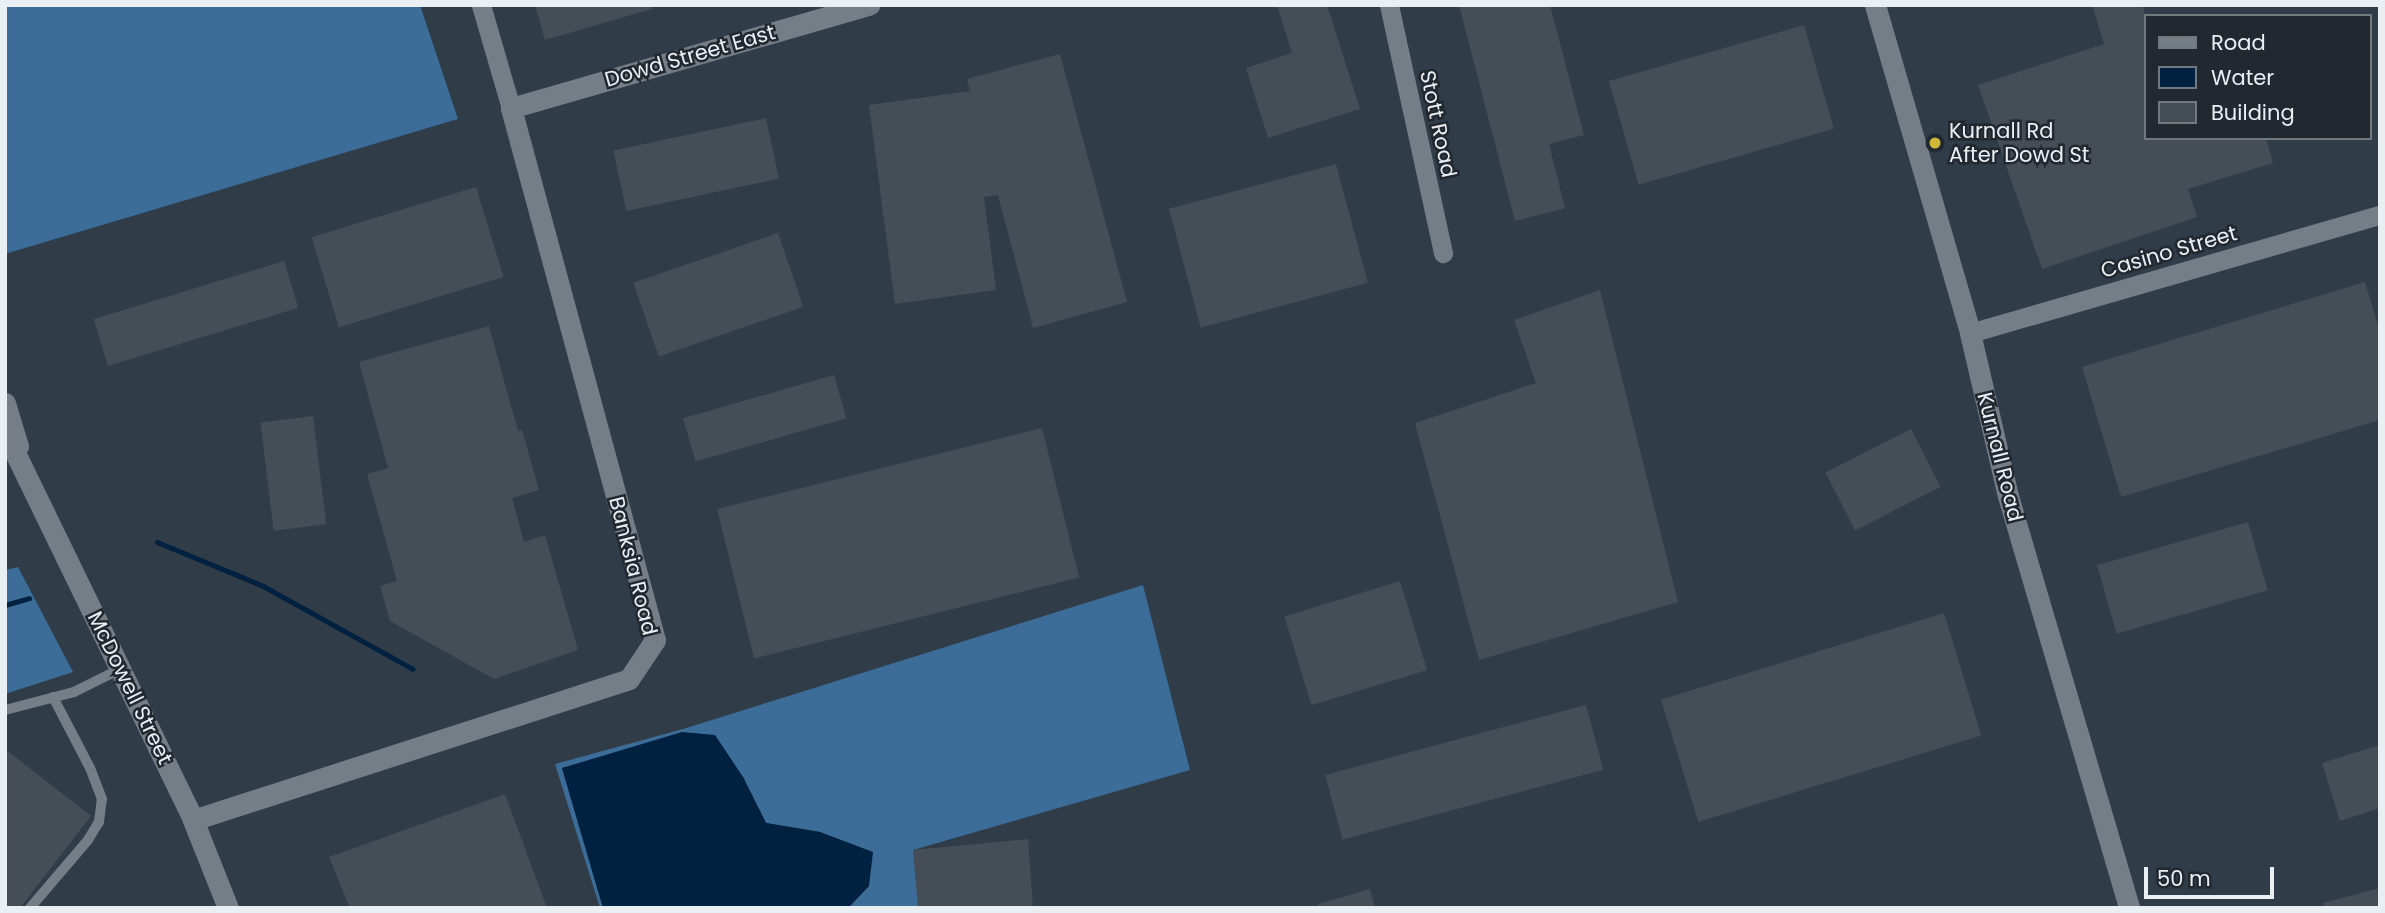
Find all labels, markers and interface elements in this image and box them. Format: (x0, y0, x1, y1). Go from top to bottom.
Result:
legend (2144, 14, 2371, 140)
street label: Dowd Street East (602, 20, 778, 92)
text: Road (2211, 28, 2266, 57)
text: Water (2211, 63, 2274, 92)
street label: Stott Road (1414, 68, 1462, 180)
text: Building (2211, 98, 2295, 127)
place label: Kurnall Rd After Dowd St (1949, 118, 2089, 168)
marker: Kurnall Rd After Dowd St (1927, 135, 1943, 151)
street label: Casino Street (2098, 221, 2240, 283)
street label: Kurnall Road (1972, 390, 2028, 524)
street label: Banksia Road (604, 494, 662, 638)
street label: McDowell Street (82, 608, 178, 768)
scale bar (2147, 853, 2276, 897)
text: 50 m (2157, 864, 2211, 893)

